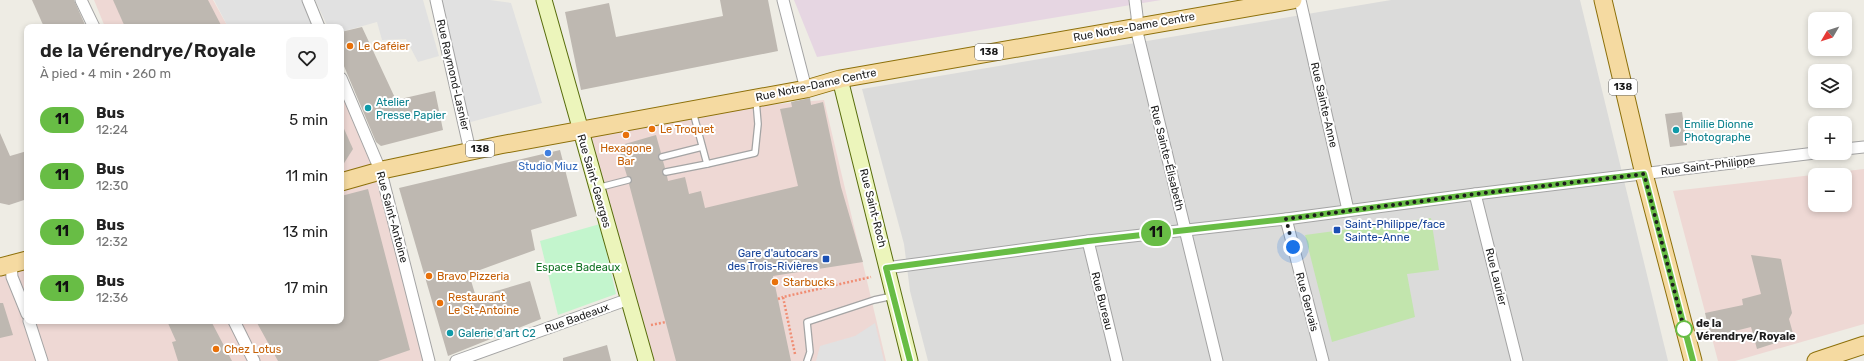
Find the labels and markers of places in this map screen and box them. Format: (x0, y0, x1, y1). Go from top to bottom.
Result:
place label: Le Caféier (358, 40, 410, 53)
marker: Le Caféier (345, 41, 355, 51)
place label: Atelier Presse Papier (376, 96, 447, 122)
marker: Atelier Presse Papier (363, 103, 373, 113)
place label: Emilie Dionne Photographe (1684, 118, 1753, 144)
place label: Le Troquet (660, 123, 715, 136)
marker: Le Troquet (647, 124, 657, 134)
marker: Emilie Dionne Photographe (1671, 125, 1681, 135)
marker: Hexagone Bar (621, 130, 631, 140)
place label: Hexagone Bar (600, 142, 652, 168)
marker: Studio Miuz (543, 148, 553, 158)
place label: Studio Miuz (518, 160, 578, 173)
place label: Saint-Philippe/face Sainte-Anne (1345, 218, 1445, 244)
marker: Saint-Philippe/face Sainte-Anne (1332, 225, 1342, 235)
place label: Gare d'autocars des Trois-Rivières (727, 247, 818, 273)
marker: Gare d'autocars des Trois-Rivières (821, 254, 831, 264)
place label: Bravo Pizzeria (437, 270, 509, 283)
marker: Bravo Pizzeria (424, 271, 434, 281)
place label: Starbucks (783, 276, 835, 289)
marker: Starbucks (770, 277, 780, 287)
place label: Restaurant Le St-Antoine (448, 291, 519, 317)
marker: Restaurant Le St-Antoine (435, 298, 445, 308)
place label: de la Vérendrye/Royale (1696, 317, 1796, 343)
marker: de la Vérendrye/Royale (1675, 320, 1693, 338)
place label: Galerie d'art C2 (458, 327, 536, 340)
marker: Galerie d'art C2 (445, 328, 455, 338)
place label: Chez Lotus (224, 343, 282, 356)
marker: Chez Lotus (211, 344, 221, 354)

